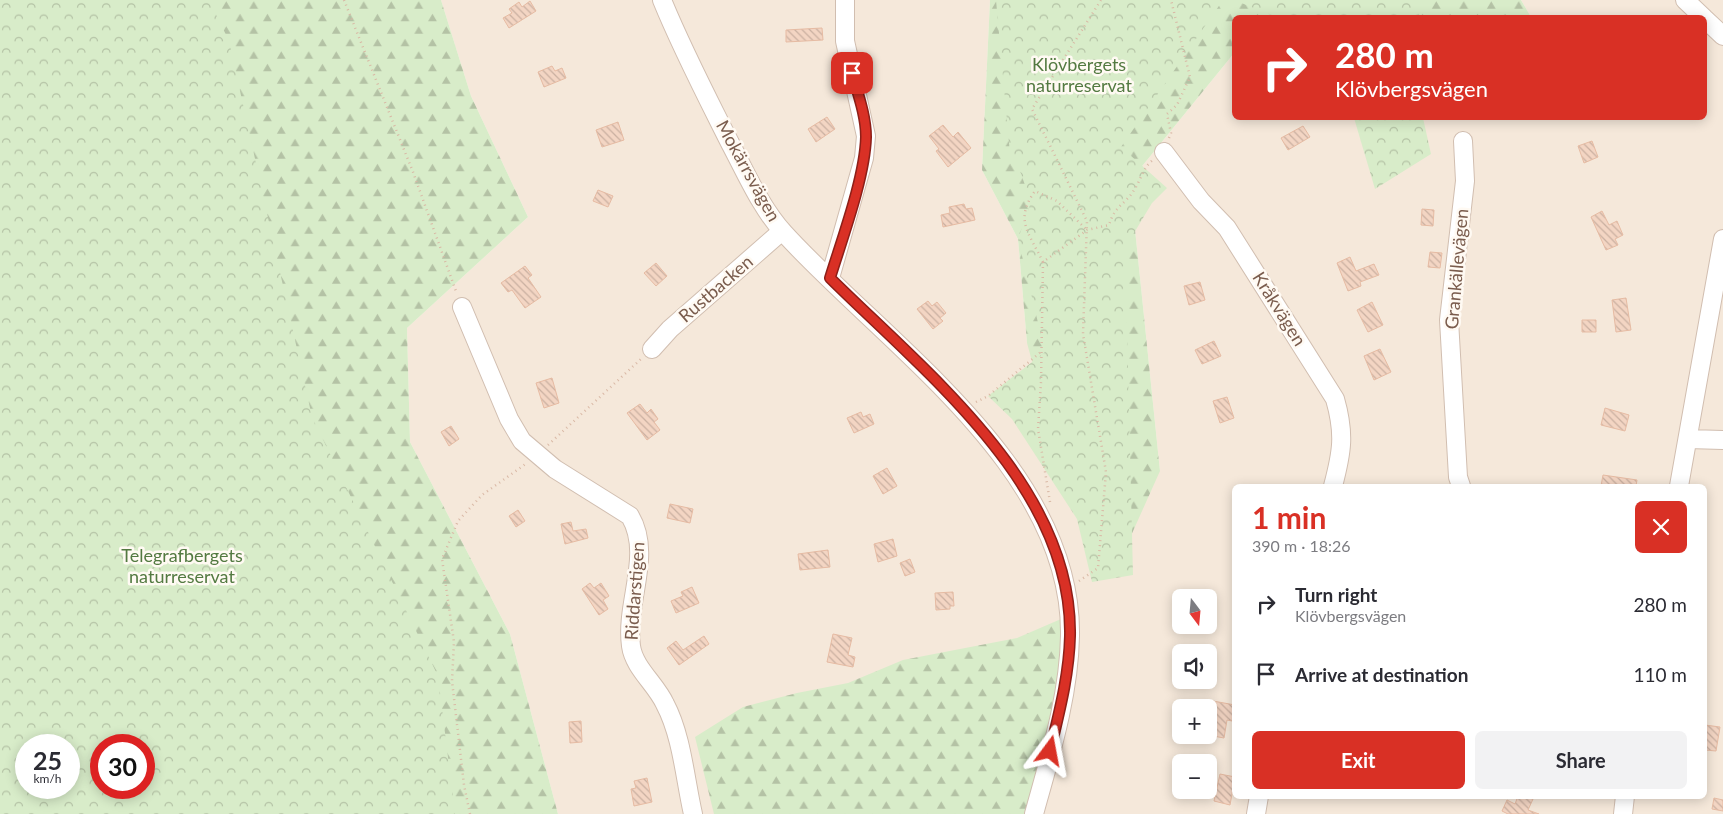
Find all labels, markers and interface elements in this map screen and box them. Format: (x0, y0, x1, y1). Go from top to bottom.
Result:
text: 280 m (1335, 33, 1434, 75)
icon: right (1252, 35, 1317, 100)
pin (831, 52, 873, 94)
park label: Klövbergets naturreservat (1026, 53, 1132, 96)
icon: arrive (838, 59, 866, 87)
text: Klövbergsvägen (1335, 75, 1488, 102)
street label: Mokärrsvägen (712, 116, 786, 225)
street label: Grankällevägen (1440, 208, 1472, 330)
street label: Rustbacken (674, 250, 757, 326)
street label: Kråkvägen (1248, 267, 1311, 350)
text: 1 min (1252, 499, 1326, 535)
button: close (1635, 501, 1687, 553)
text: 390 m · 18:26 (1252, 536, 1351, 555)
street label: Riddarstigen (620, 541, 648, 641)
park label: Telegrafbergets naturreservat (121, 544, 243, 587)
text: Turn right (1295, 583, 1377, 606)
north arrow (1172, 589, 1218, 634)
map controls (1172, 589, 1217, 799)
icon: right (1252, 590, 1280, 618)
text: 280 m (1633, 593, 1687, 616)
text: Klövbergsvägen (1295, 606, 1406, 625)
button: sound (1172, 644, 1217, 689)
icon: arrive (1252, 660, 1280, 688)
text: Arrive at destination (1295, 663, 1468, 686)
text: 110 m (1633, 663, 1687, 686)
button: + (1172, 699, 1217, 744)
position arrow (1023, 724, 1075, 776)
button: Exit (1252, 731, 1465, 789)
button: Share (1475, 731, 1687, 789)
speed limit sign: 30 (90, 734, 155, 799)
text: 25 (33, 745, 62, 775)
button: − (1172, 754, 1217, 799)
text: km/h (33, 771, 62, 786)

